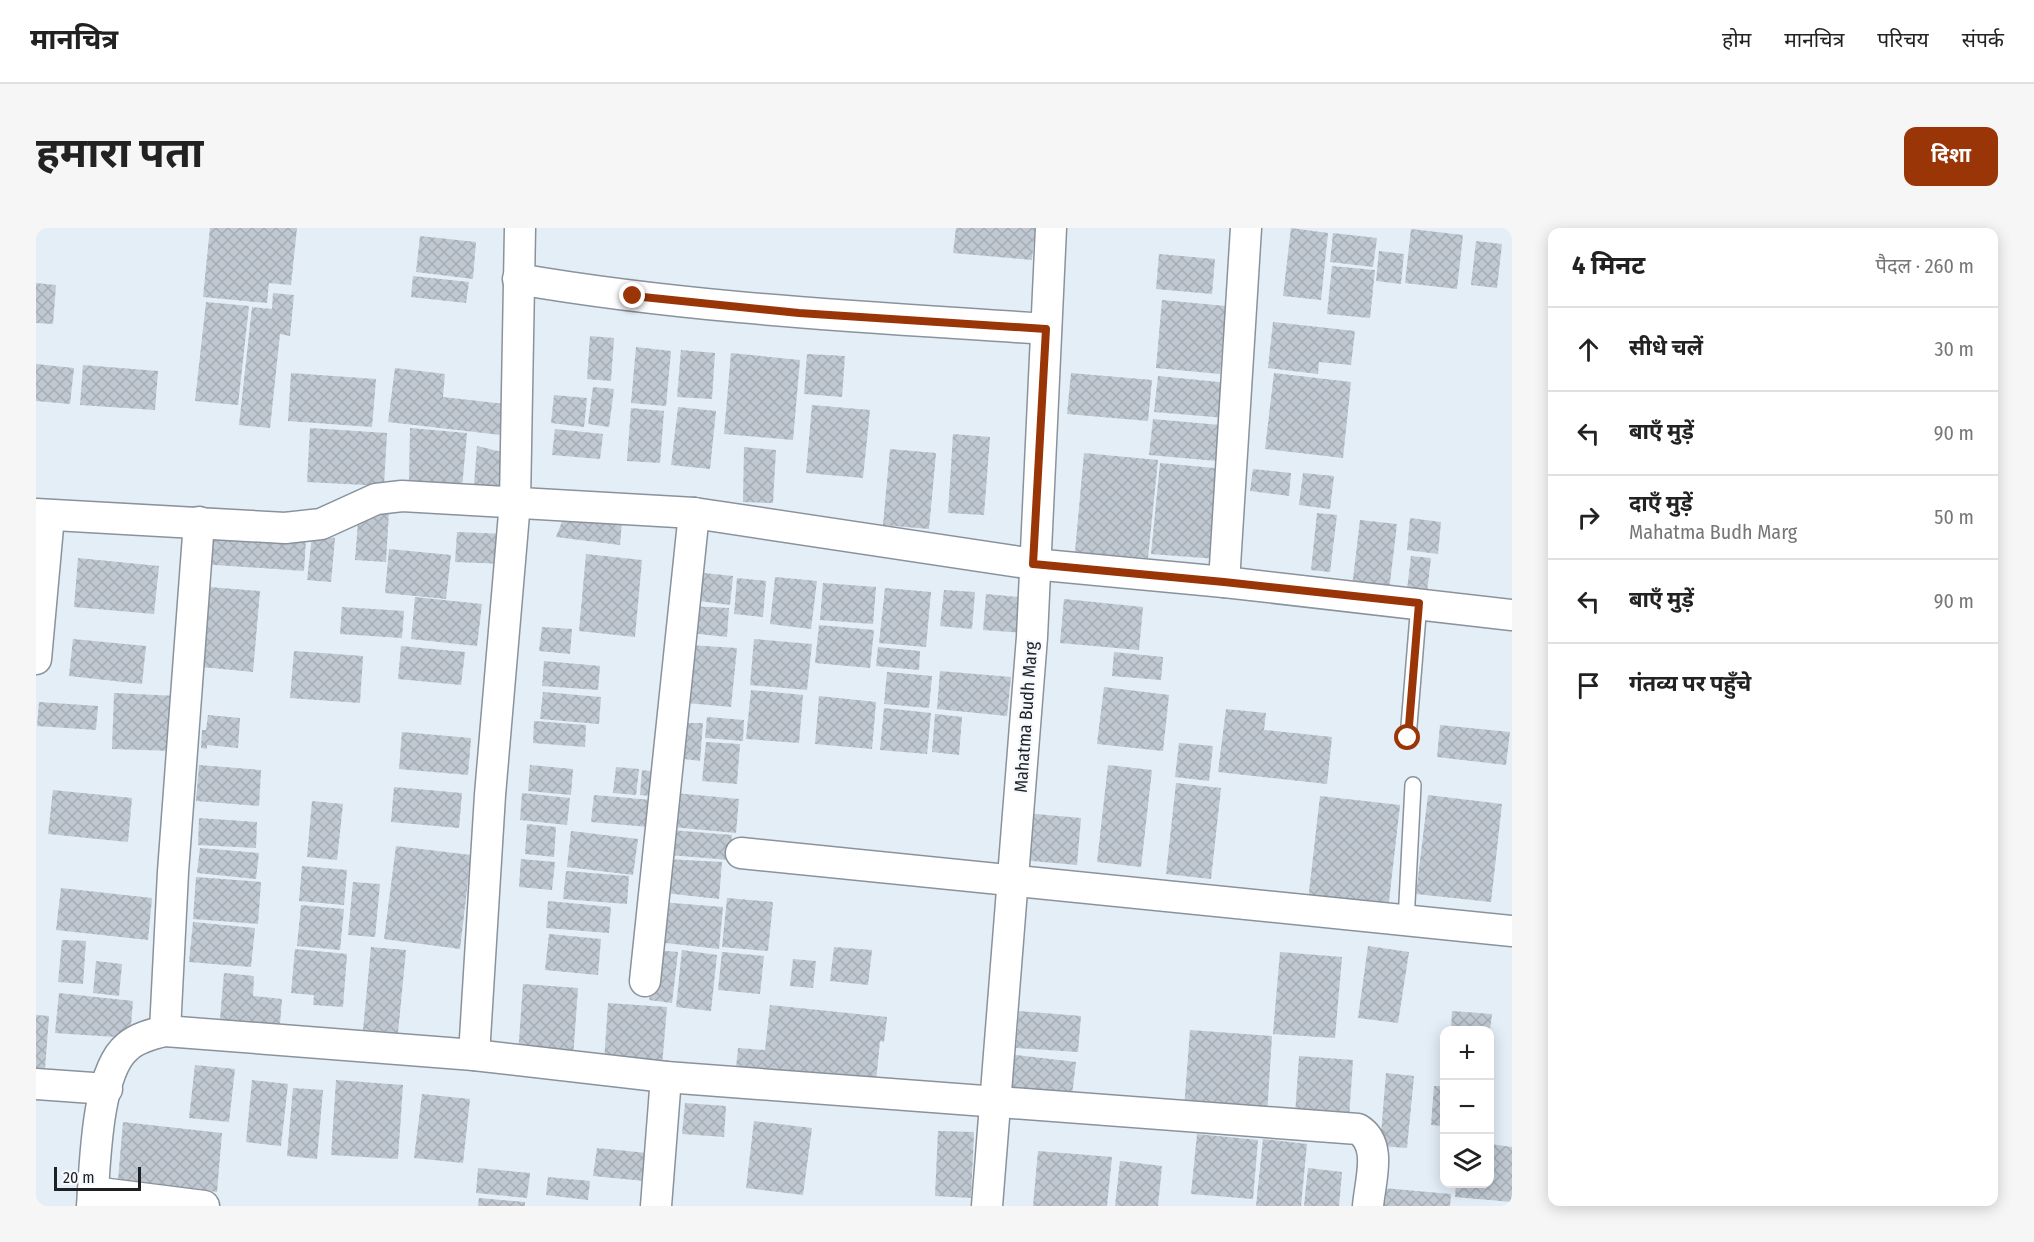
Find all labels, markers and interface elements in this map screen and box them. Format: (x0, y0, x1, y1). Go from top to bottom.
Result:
text: मानचित्र (30, 23, 118, 56)
text: होम (1722, 27, 1751, 53)
text: मानचित्र (1784, 27, 1844, 53)
text: परिचय (1877, 27, 1929, 53)
text: संपर्क (1962, 27, 2004, 53)
button: दिशा (1904, 127, 1998, 186)
text: हमारा पता (36, 128, 203, 178)
text: 4 मिनट (1572, 250, 1645, 281)
text: पैदल · 260 m (1876, 254, 1974, 278)
route end (619, 282, 645, 308)
icon: ahead (1572, 333, 1605, 366)
text: सीधे चलें (1629, 334, 1703, 361)
text: 30 m (1934, 337, 1974, 361)
icon: left (1572, 417, 1605, 450)
text: बाएँ मुड़ें (1629, 418, 1694, 445)
text: 90 m (1934, 421, 1974, 445)
text: दाएँ मुड़ें (1629, 490, 1693, 517)
icon: right (1572, 501, 1605, 534)
text: 50 m (1934, 505, 1974, 529)
text: Mahatma Budh Marg (1629, 520, 1797, 544)
icon: left (1572, 585, 1605, 618)
text: बाएँ मुड़ें (1629, 586, 1694, 613)
text: 90 m (1934, 589, 1974, 613)
street label: Mahatma Budh Marg (1010, 640, 1042, 793)
icon: arrive (1572, 669, 1605, 702)
text: गंतव्य पर पहुँचे (1629, 670, 1751, 697)
route start (1394, 724, 1420, 750)
map controls (1440, 1026, 1494, 1188)
button: + (1440, 1026, 1494, 1080)
button: − (1440, 1080, 1494, 1134)
button: layers (1440, 1134, 1494, 1188)
scale bar (54, 1164, 141, 1192)
text: 20 m (63, 1168, 94, 1187)

